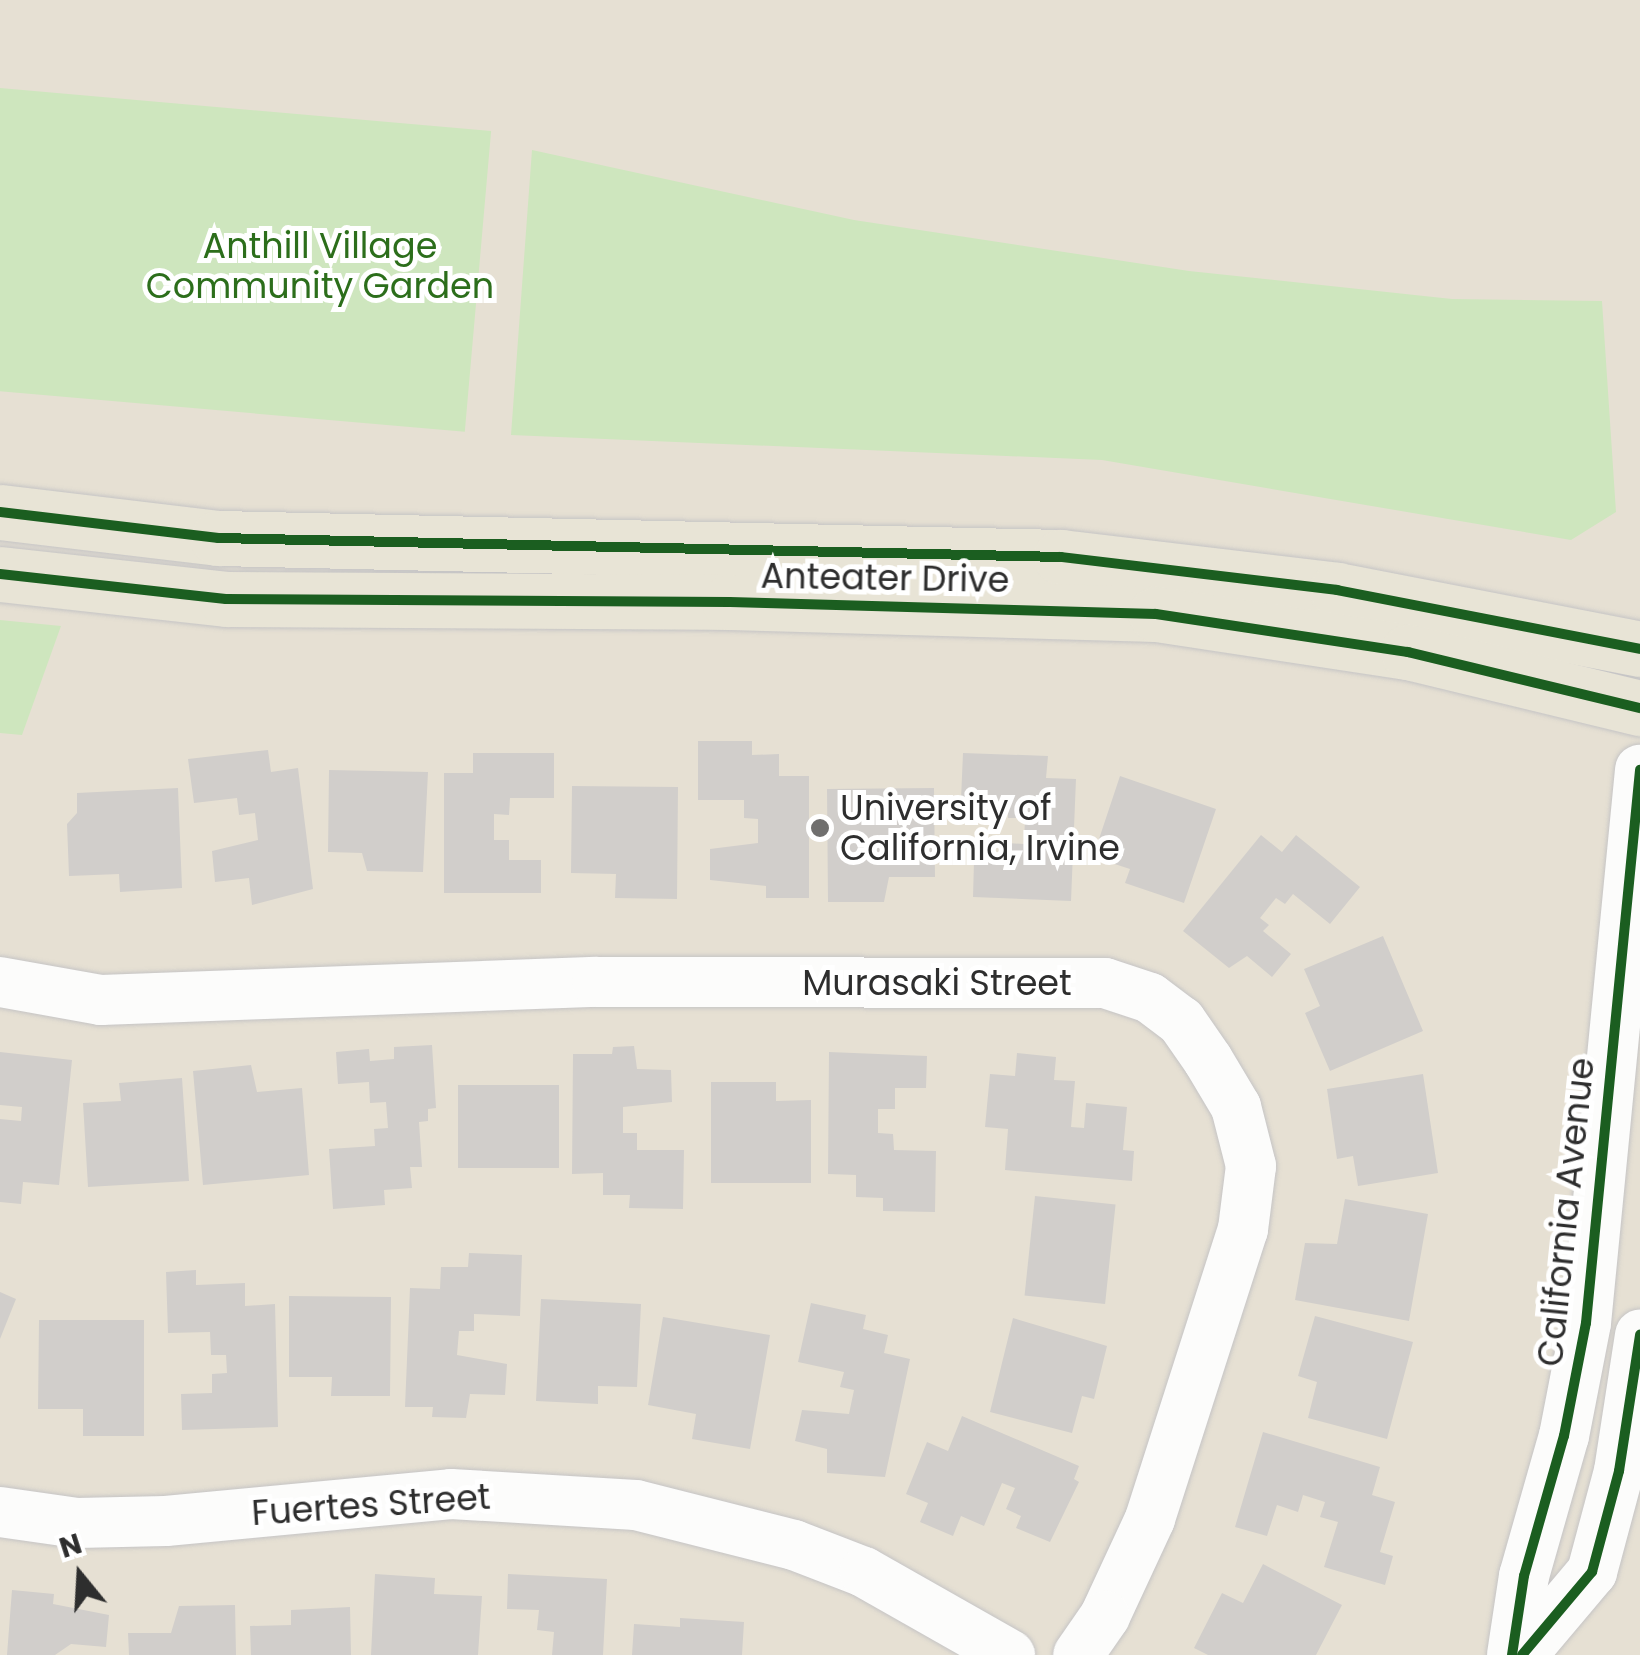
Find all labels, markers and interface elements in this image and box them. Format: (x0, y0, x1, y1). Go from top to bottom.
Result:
park label: Anthill Village Community Garden (146, 225, 494, 307)
street label: Anteater Drive (760, 555, 1010, 601)
place label: University of California, Irvine (840, 787, 1120, 869)
marker: University of California, Irvine (809, 817, 831, 839)
street label: Murasaki Street (802, 962, 1072, 1004)
street label: California Avenue (1529, 1056, 1603, 1368)
street label: Fuertes Street (250, 1476, 492, 1534)
text: N (55, 1524, 87, 1568)
north arrow (30, 1525, 130, 1625)

